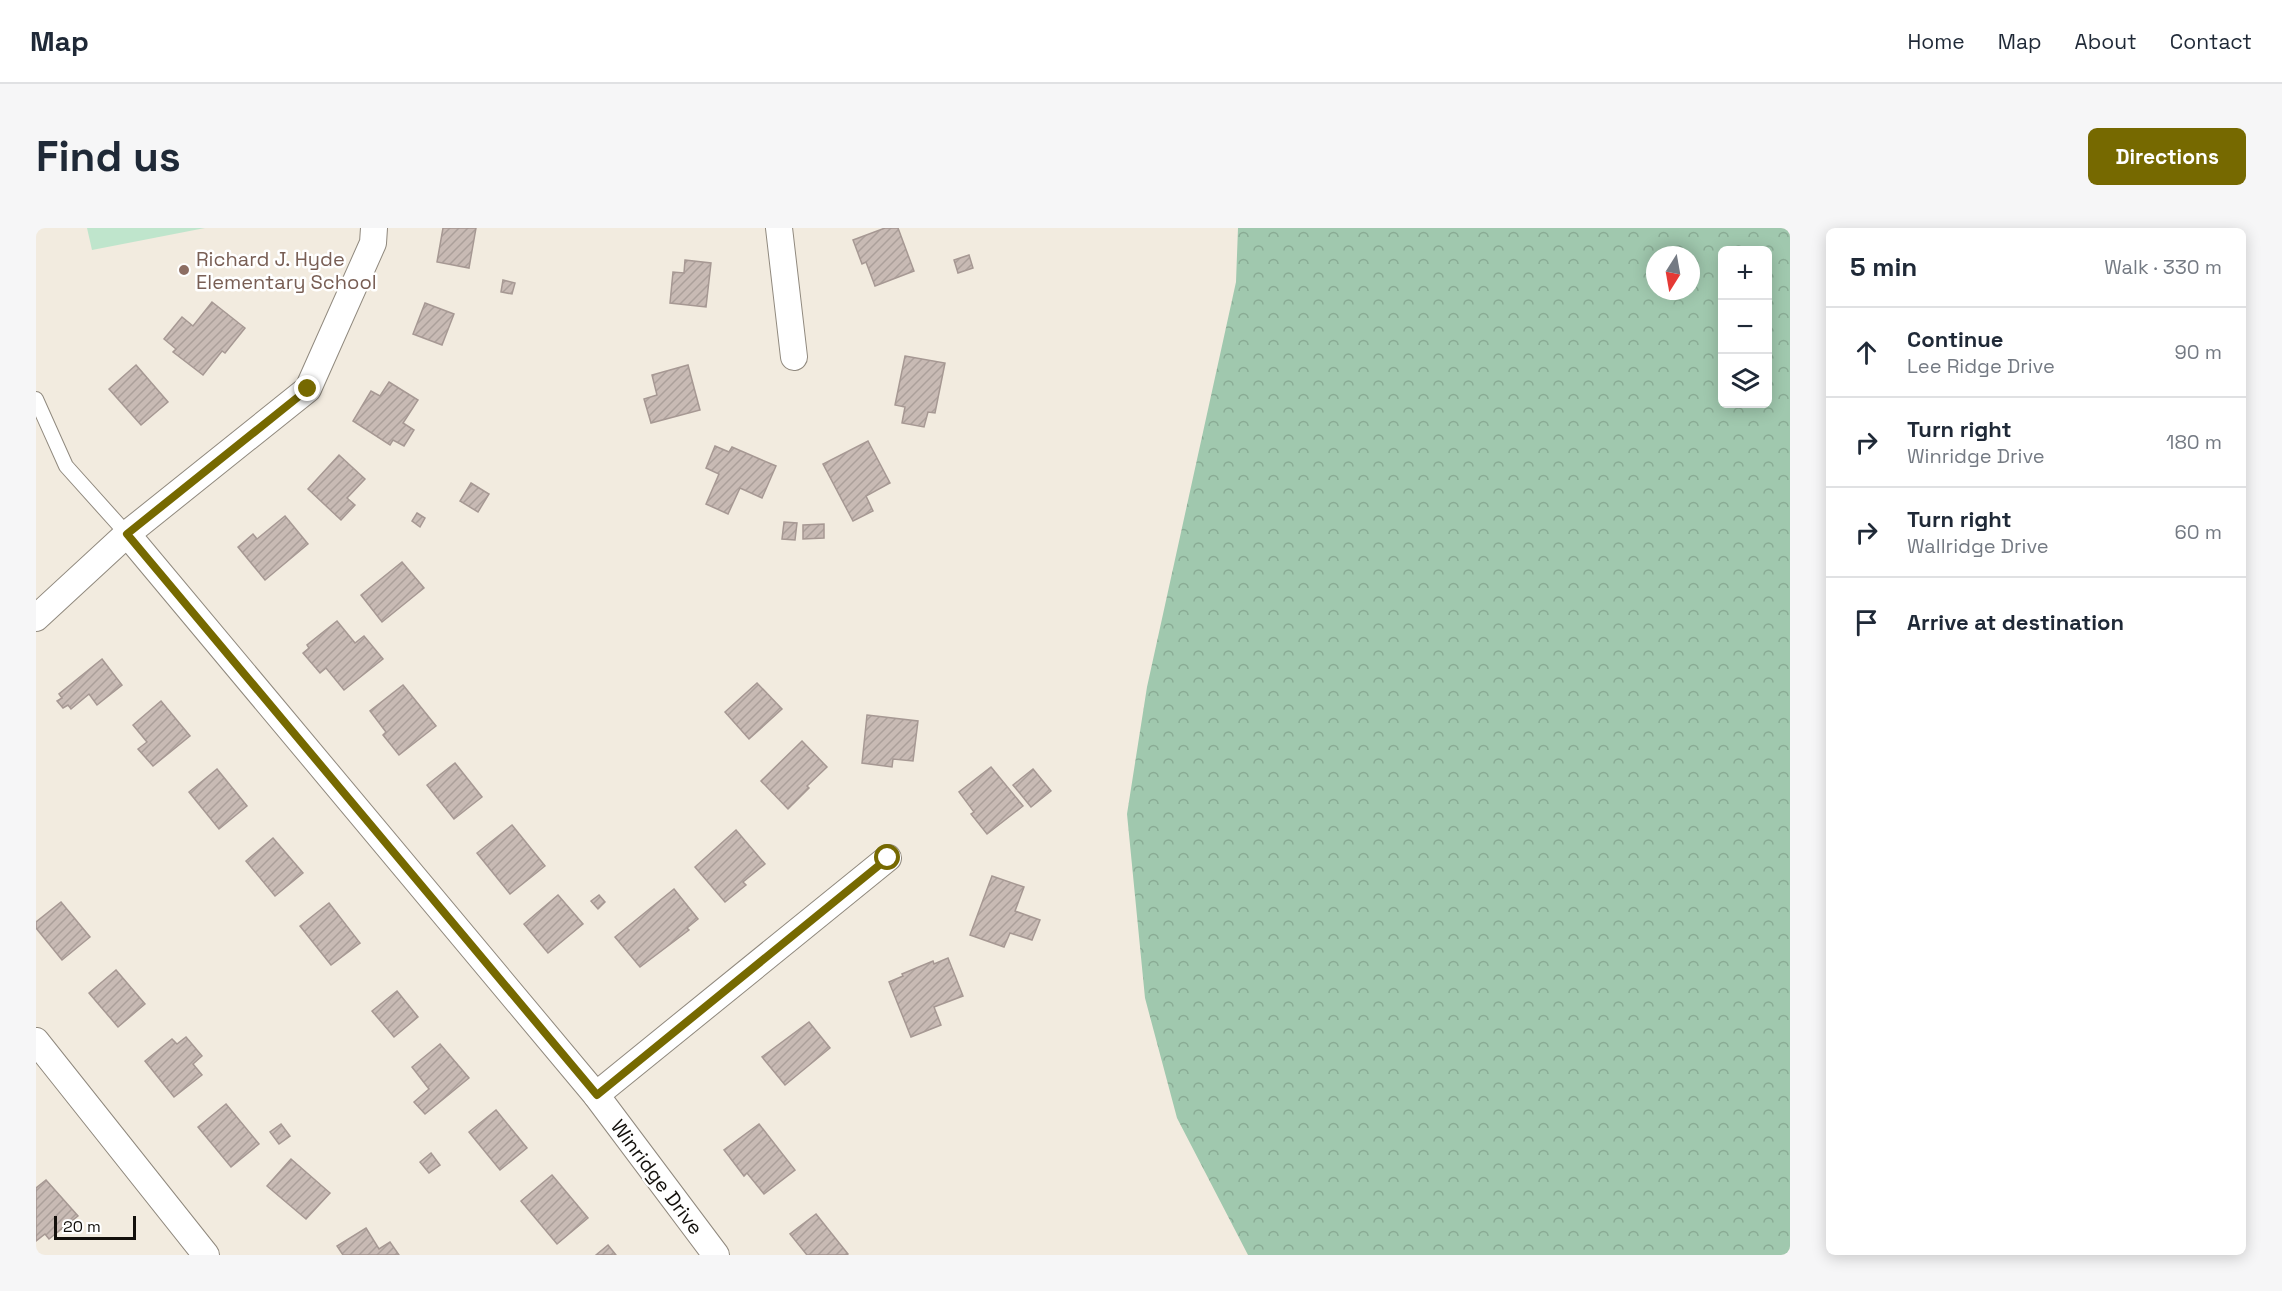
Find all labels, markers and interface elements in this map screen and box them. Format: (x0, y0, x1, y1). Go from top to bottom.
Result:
text: Map (30, 23, 89, 59)
text: Home (1907, 28, 1965, 55)
text: Map (1998, 28, 2042, 55)
text: About (2075, 28, 2137, 55)
text: Contact (2170, 28, 2252, 55)
button: Directions (2088, 128, 2246, 185)
text: Find us (36, 130, 181, 183)
place label: Richard J. Hyde Elementary School (196, 246, 377, 295)
north arrow (1646, 246, 1700, 300)
map controls (1718, 246, 1772, 408)
button: + (1718, 246, 1772, 300)
text: 5 min (1850, 250, 1917, 284)
text: Walk · 330 m (2104, 254, 2222, 280)
marker: Richard J. Hyde Elementary School (177, 263, 191, 277)
button: − (1718, 300, 1772, 354)
text: Continue (1907, 325, 2003, 353)
icon: ahead (1850, 336, 1883, 369)
text: 90 m (2175, 339, 2222, 365)
text: Lee Ridge Drive (1907, 353, 2055, 379)
button: layers (1718, 354, 1772, 408)
route end (294, 375, 320, 401)
text: Turn right (1907, 415, 2012, 443)
icon: right (1850, 426, 1883, 459)
text: 180 m (2166, 429, 2222, 455)
text: Winridge Drive (1907, 443, 2045, 469)
text: Turn right (1907, 505, 2012, 533)
icon: right (1850, 516, 1883, 549)
text: 60 m (2175, 519, 2222, 545)
text: Wallridge Drive (1907, 533, 2049, 559)
icon: arrive (1850, 606, 1883, 639)
text: Arrive at destination (1907, 608, 2124, 636)
route start (874, 844, 900, 870)
street label: Winridge Drive (605, 1114, 709, 1240)
scale bar (54, 1213, 136, 1240)
text: 20 m (63, 1216, 101, 1237)

